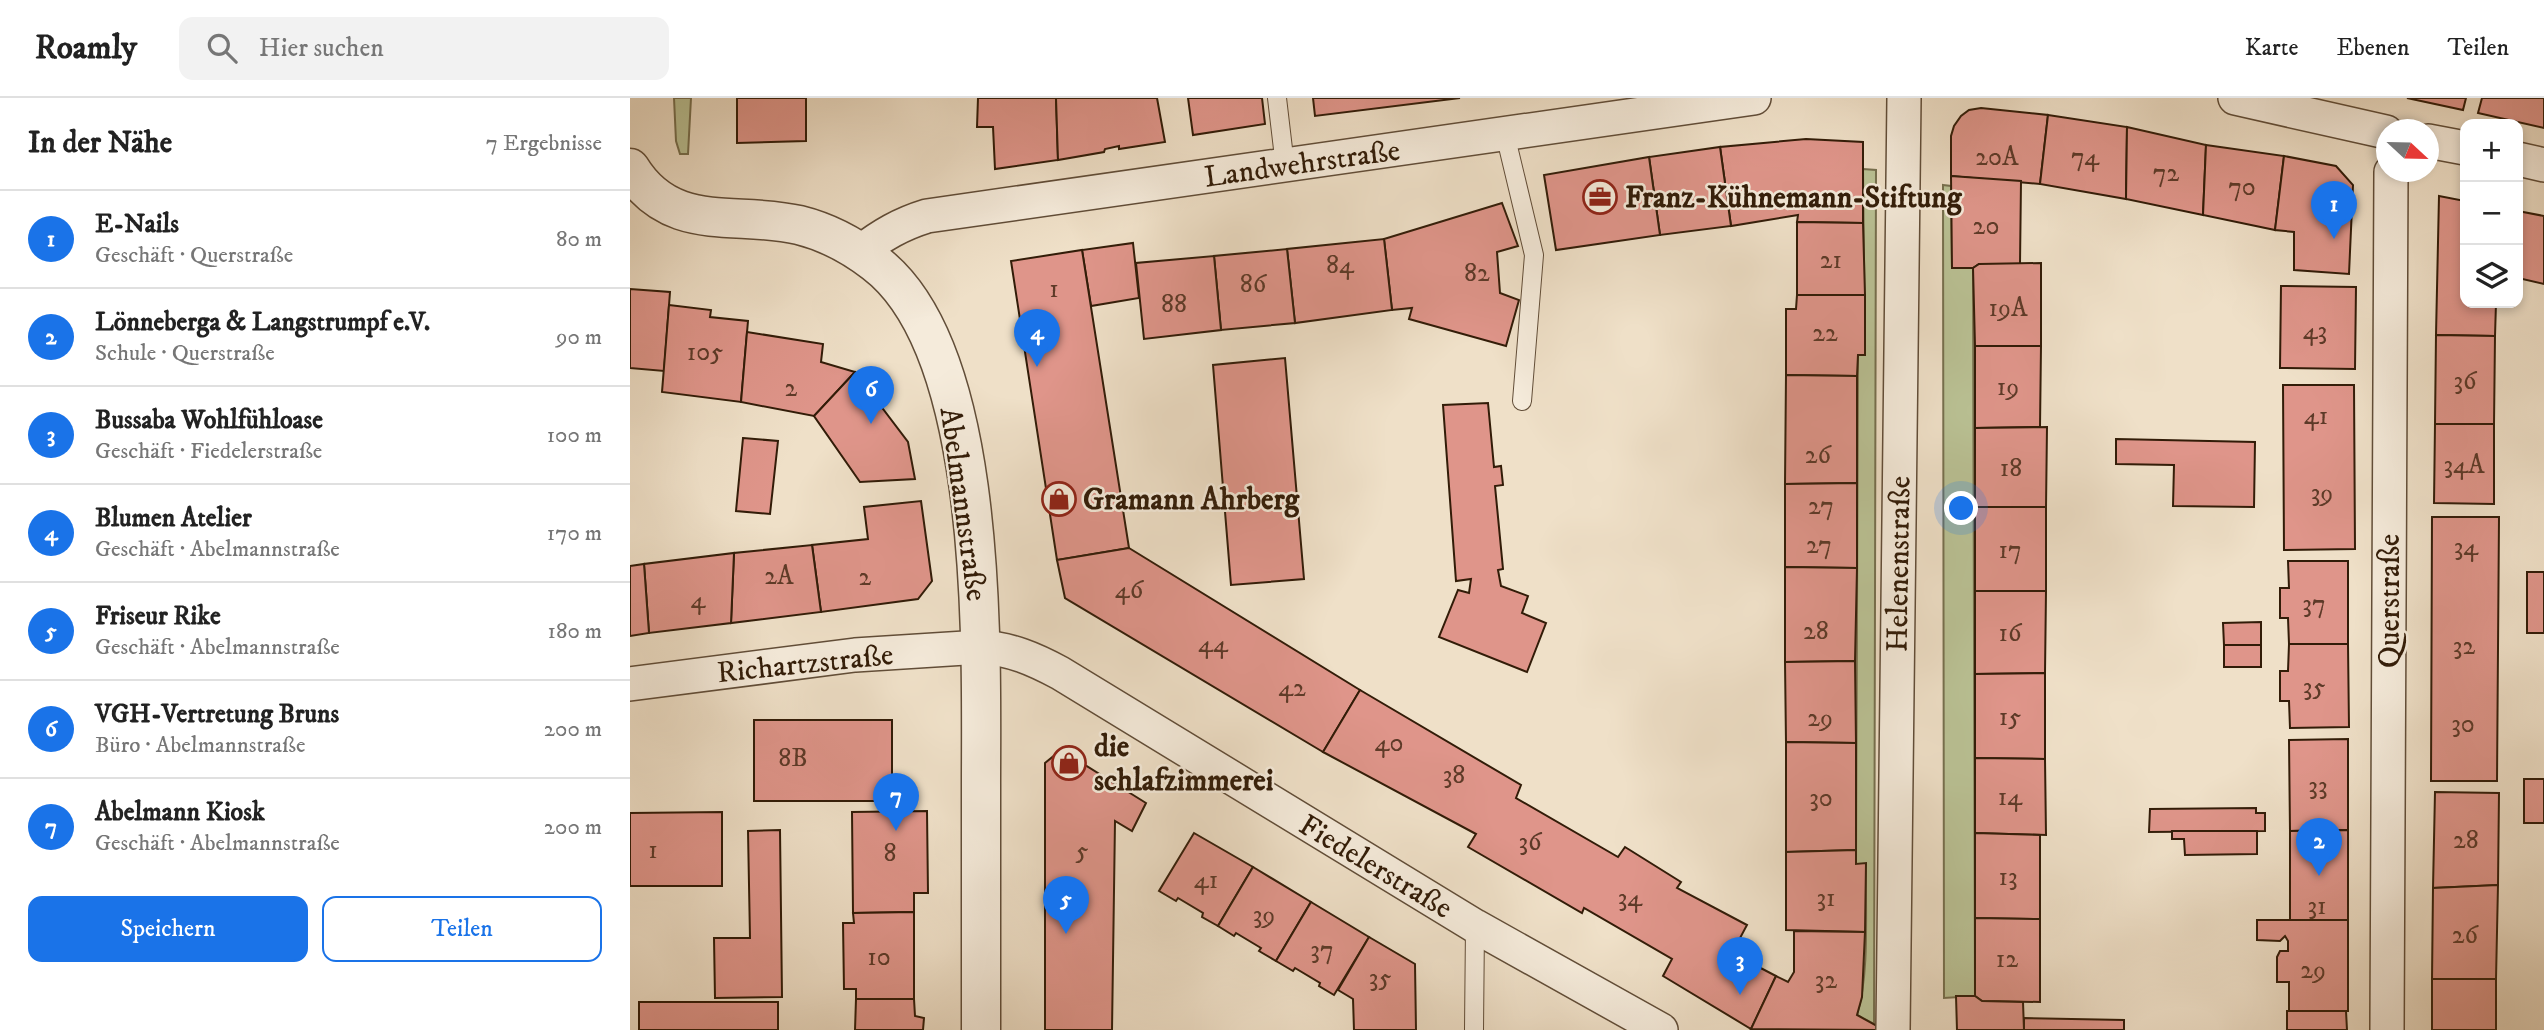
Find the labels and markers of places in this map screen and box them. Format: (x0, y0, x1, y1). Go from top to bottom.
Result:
office icon: Franz-Kühnemann-Stiftung (1581, 178, 1619, 216)
place label: Franz-Kühnemann-Stiftung (1625, 180, 1963, 217)
pin: 1 (2311, 181, 2357, 239)
pin: 4 (1014, 309, 1060, 367)
pin: 6 (848, 366, 894, 424)
shop icon: Gramann Ahrberg (1040, 480, 1078, 518)
place label: Gramann Ahrberg (1083, 482, 1301, 519)
place label: die schlafzimmerei (1094, 729, 1274, 800)
shop icon: die schlafzimmerei (1050, 744, 1088, 782)
pin: 7 (873, 773, 919, 831)
pin: 2 (2296, 818, 2342, 876)
pin: 5 (1043, 876, 1089, 934)
pin: 3 (1717, 937, 1763, 995)

